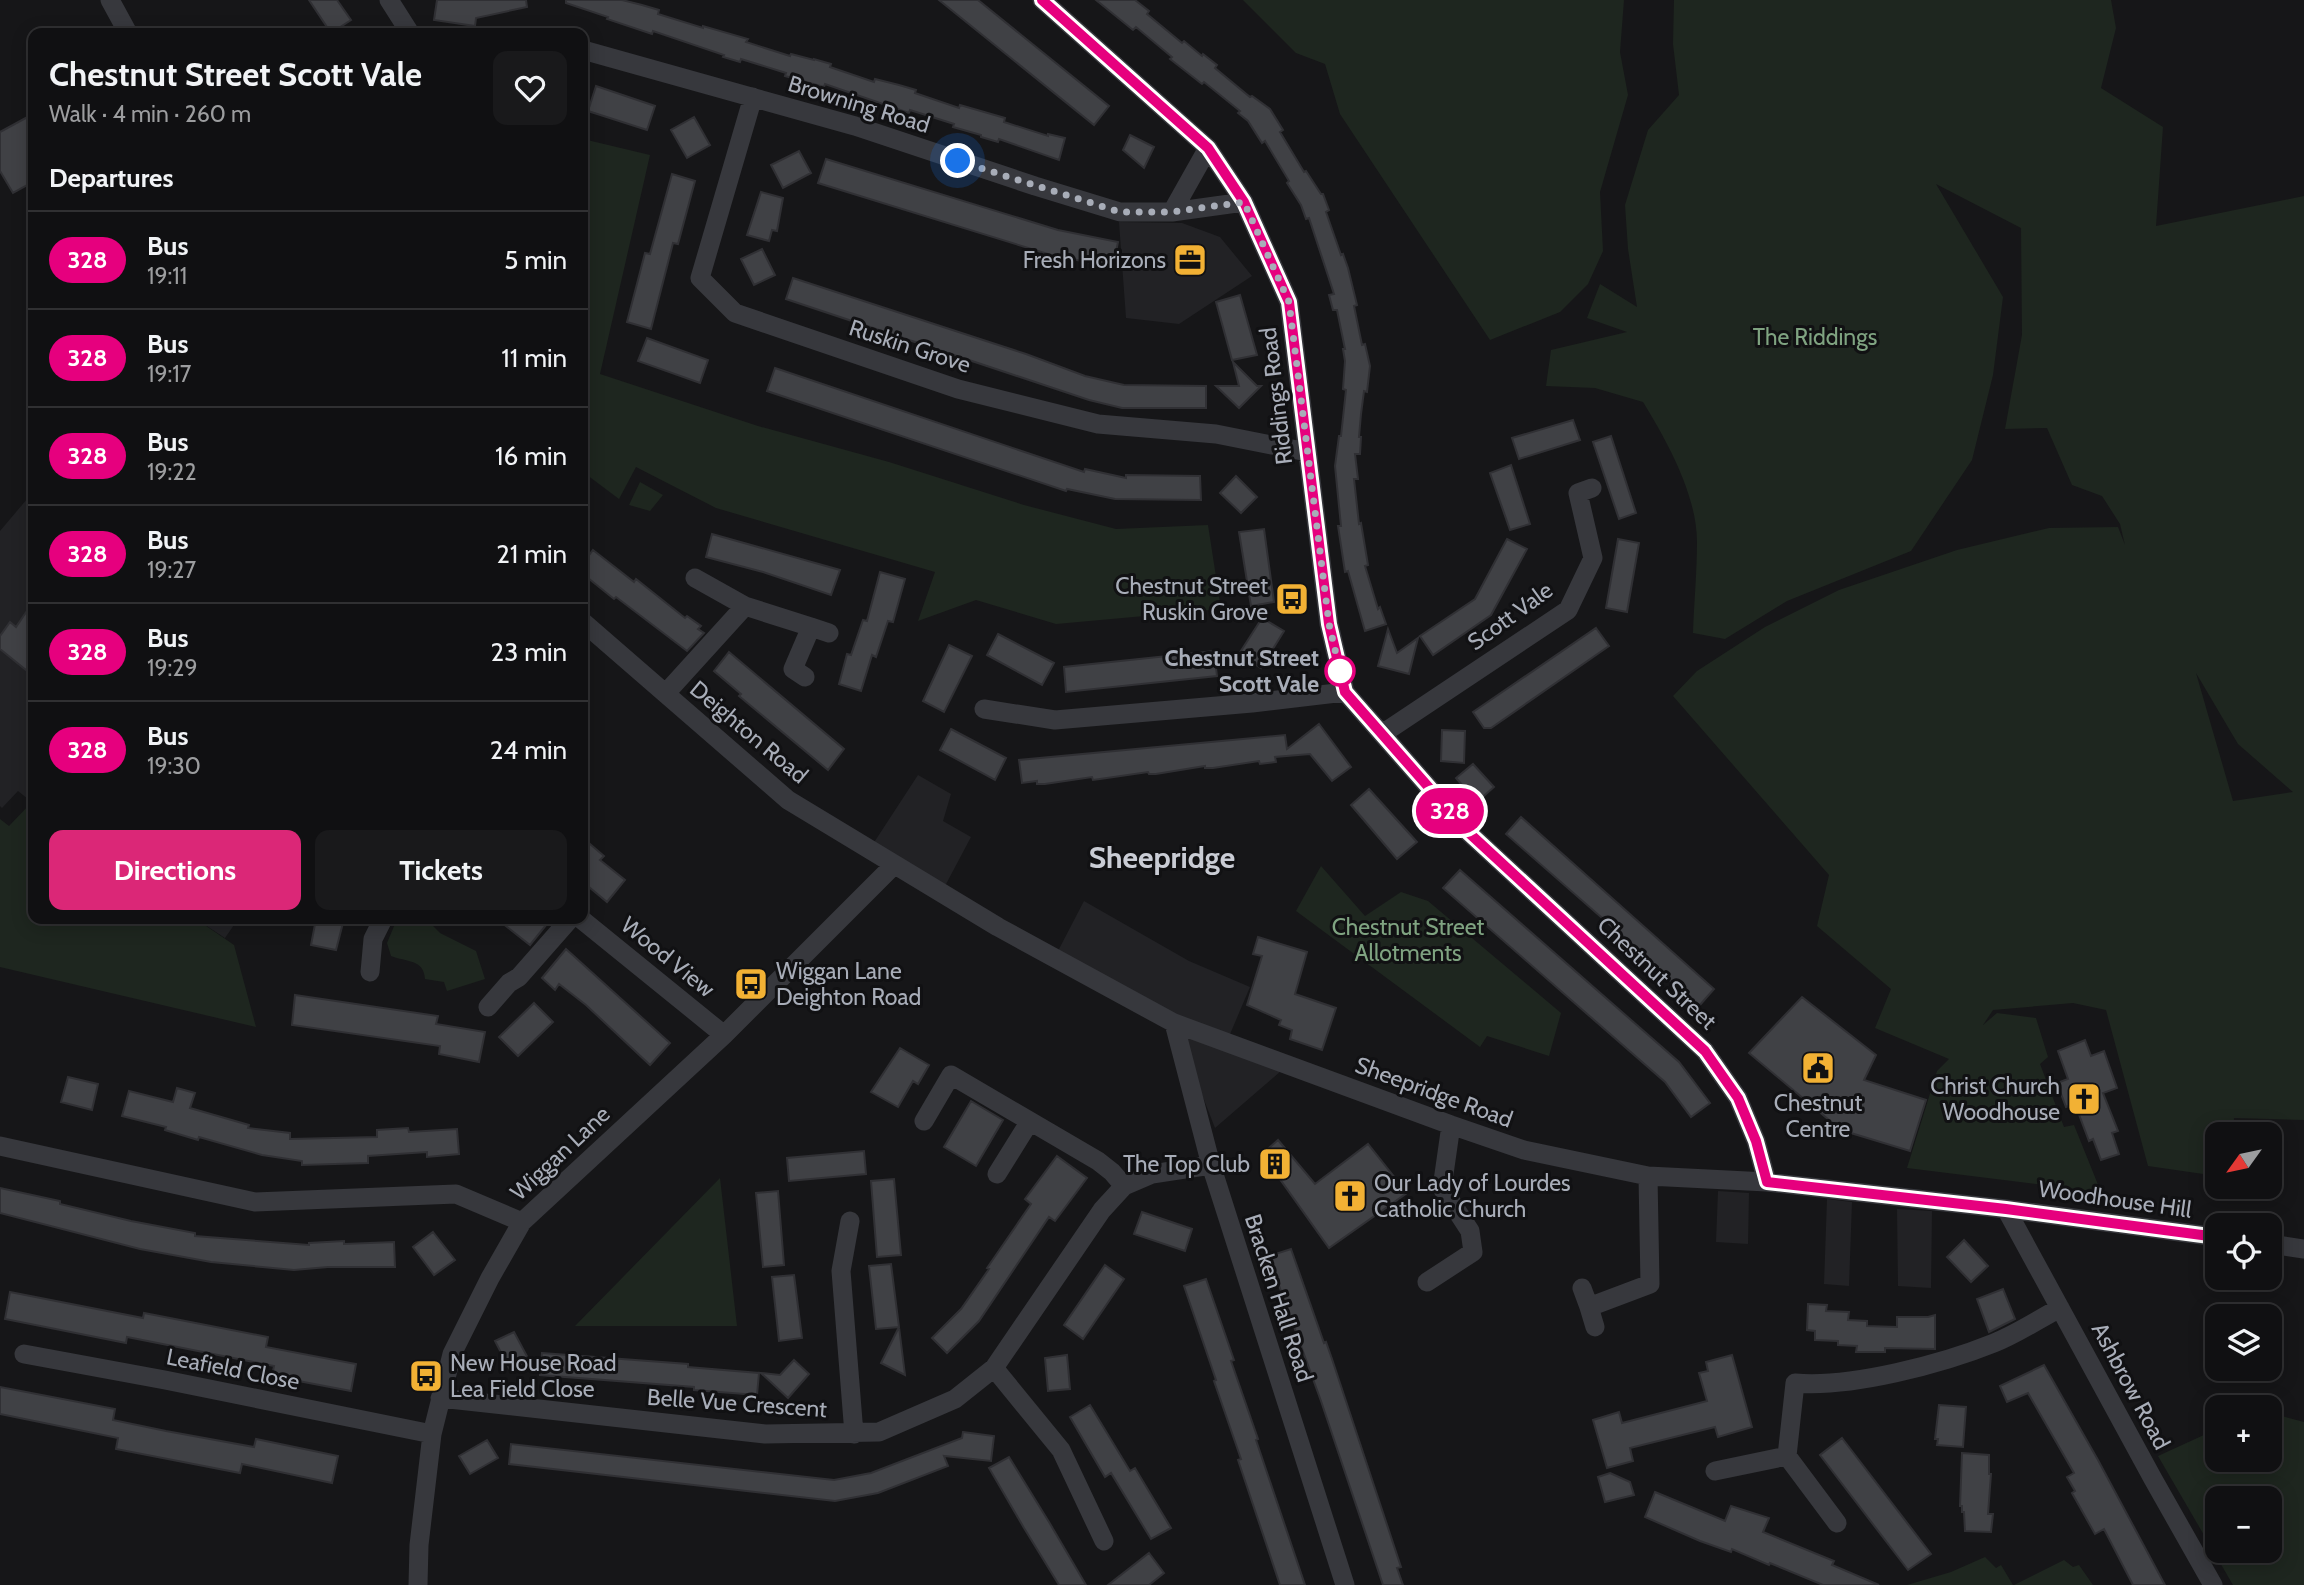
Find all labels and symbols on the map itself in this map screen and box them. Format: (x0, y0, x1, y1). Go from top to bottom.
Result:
street label: Browning Road (785, 69, 933, 139)
your location (940, 143, 975, 178)
office icon: Fresh Horizons (1171, 241, 1209, 279)
place label: Fresh Horizons (1023, 246, 1166, 274)
street label: Ruskin Grove (846, 313, 974, 379)
park label: The Riddings (1753, 323, 1877, 351)
street label: Riddings Road (1254, 326, 1298, 466)
place label: Chestnut Street Ruskin Grove (1115, 572, 1268, 626)
street label: Scott Vale (1462, 576, 1558, 656)
bus stop icon: Chestnut Street Ruskin Grove (1273, 580, 1311, 618)
place label: Chestnut Street Scott Vale (1164, 644, 1319, 698)
marker: Chestnut Street Scott Vale (1325, 656, 1355, 686)
street label: Deighton Road (684, 675, 814, 789)
line badge: 328 (1410, 788, 1490, 834)
district label: Sheepridge (1089, 839, 1235, 876)
street label: Wood View (615, 911, 721, 1003)
street label: Chestnut Street (1592, 911, 1723, 1035)
park label: Chestnut Street Allotments (1332, 913, 1485, 967)
place label: Wiggan Lane Deighton Road (776, 957, 921, 1011)
bus stop icon: Wiggan Lane Deighton Road (732, 965, 770, 1003)
public building icon: Chestnut Centre (1799, 1049, 1837, 1087)
street label: Sheepridge Road (1352, 1051, 1516, 1133)
place label: Christ Church Woodhouse (1930, 1072, 2060, 1126)
church icon: Christ Church Woodhouse (2065, 1080, 2103, 1118)
place label: Chestnut Centre (1774, 1089, 1862, 1143)
street label: Wiggan Lane (504, 1100, 616, 1206)
north arrow (2205, 1122, 2282, 1199)
building icon: The Top Club (1256, 1145, 1294, 1183)
place label: The Top Club (1123, 1150, 1250, 1178)
place label: Our Lady of Lourdes Catholic Church (1374, 1169, 1571, 1223)
street label: Woodhouse Hill (2037, 1174, 2194, 1224)
church icon: Our Lady of Lourdes Catholic Church (1331, 1177, 1369, 1215)
street label: Bracken Hall Road (1239, 1211, 1319, 1385)
street label: Ashbrow Road (2086, 1318, 2176, 1454)
street label: Leafield Close (164, 1342, 302, 1396)
place label: New House Road Lea Field Close (450, 1349, 616, 1403)
bus stop icon: New House Road Lea Field Close (407, 1357, 445, 1395)
street label: Belle Vue Crescent (646, 1383, 828, 1423)

